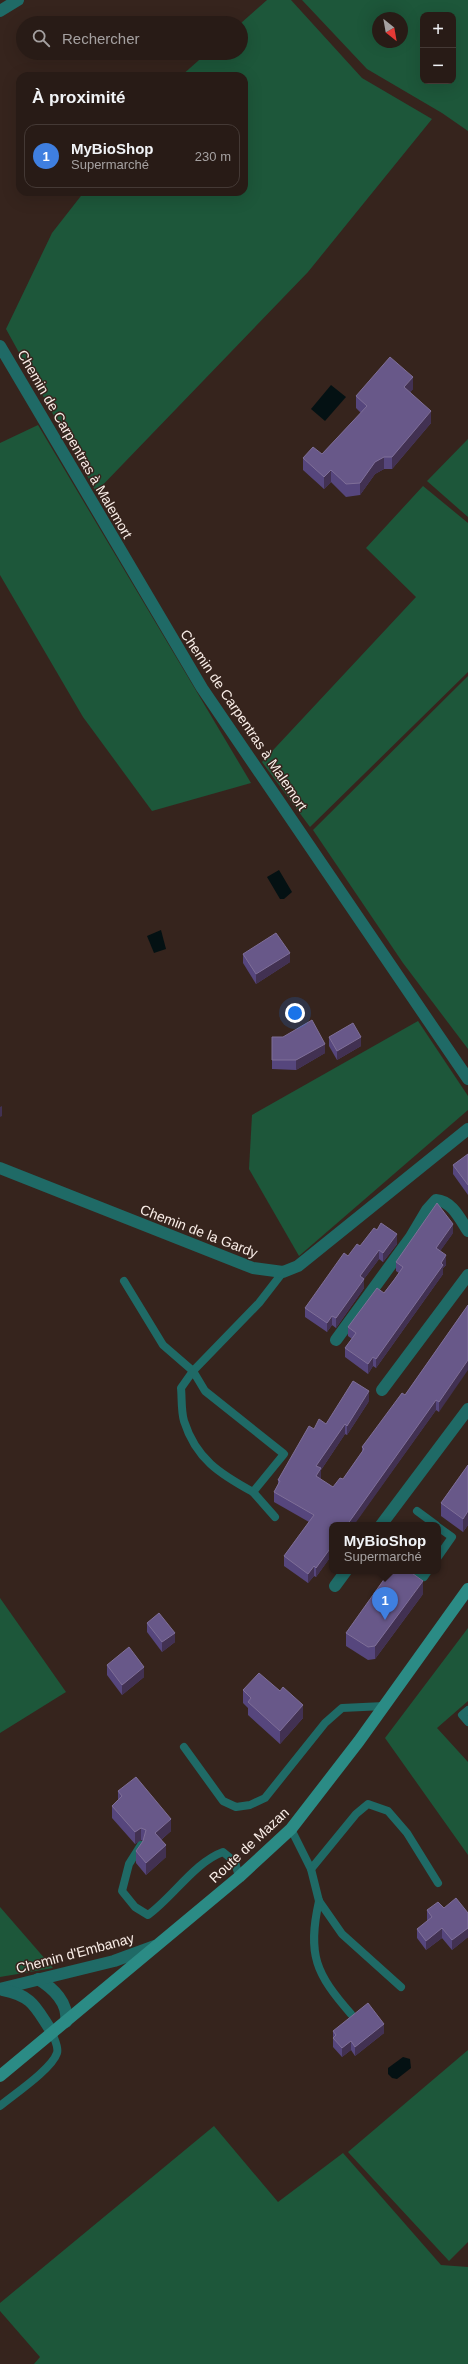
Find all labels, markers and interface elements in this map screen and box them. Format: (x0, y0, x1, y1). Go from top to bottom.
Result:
north arrow (372, 12, 408, 48)
map controls (420, 12, 456, 84)
button: + (420, 12, 456, 48)
search box (16, 16, 248, 60)
icon: search (30, 27, 52, 49)
text: Rechercher (62, 30, 140, 47)
button: − (420, 48, 456, 84)
text: À proximité (32, 88, 126, 107)
text: MyBioShop (71, 140, 154, 157)
text: 1 (42, 149, 50, 164)
text: 230 m (195, 149, 231, 164)
text: Supermarché (71, 157, 149, 172)
street label: Chemin de Carpentras à Malemort (14, 347, 136, 541)
street label: Chemin de Carpentras à Malemort (177, 627, 311, 814)
your location (285, 1003, 305, 1023)
street label: Chemin de la Gardy (138, 1201, 260, 1261)
popup (329, 1522, 441, 1574)
text: MyBioShop (344, 1532, 426, 1549)
text: Supermarché (344, 1549, 422, 1564)
pin: 1 (372, 1587, 398, 1620)
street label: Route de Mazan (206, 1804, 292, 1886)
street label: Chemin d'Embanay (14, 1930, 136, 1976)

